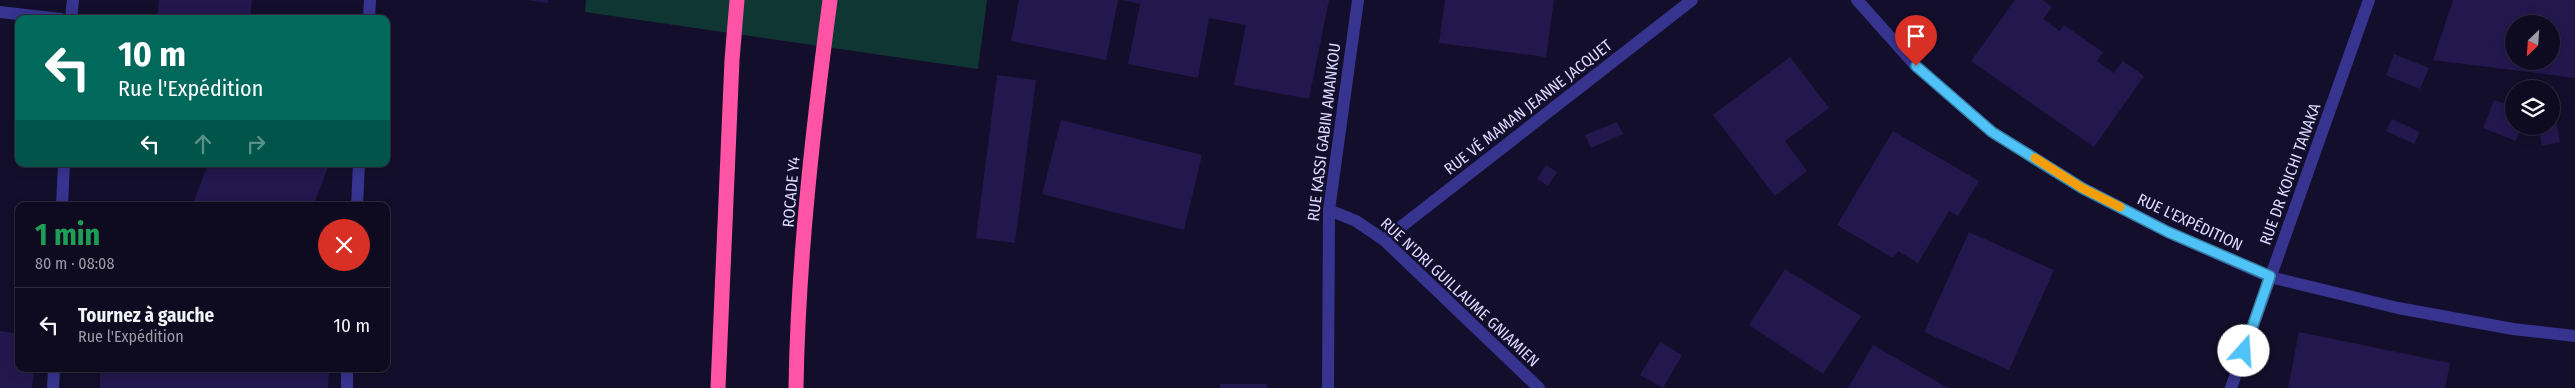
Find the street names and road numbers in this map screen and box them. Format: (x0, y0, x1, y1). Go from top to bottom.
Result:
street label: RUE VÉ MAMAN JEANNE JACQUET (1440, 35, 1616, 178)
street label: RUE KASSI GABIN AMANKOU (1304, 42, 1344, 222)
street label: RUE DR KOICHI TANAKA (2256, 100, 2325, 247)
street label: ROCADE Y4 (778, 156, 804, 228)
street label: RUE L'EXPÉDITION (2134, 189, 2246, 255)
street label: RUE N'DRI GUILLAUME GNIAMIEN (1377, 214, 1543, 370)

